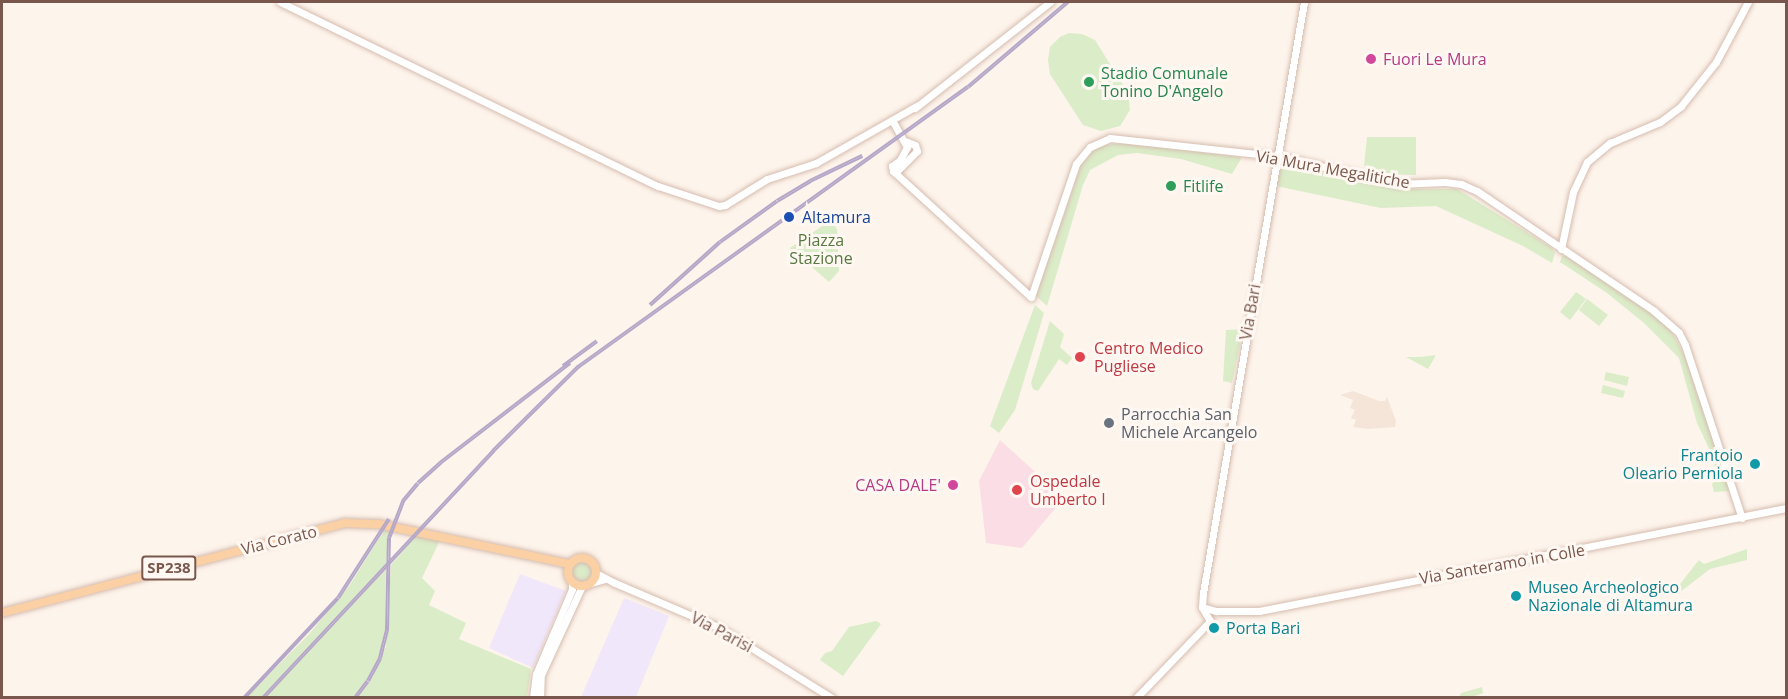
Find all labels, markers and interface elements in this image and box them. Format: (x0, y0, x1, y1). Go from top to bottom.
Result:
place label: Fuori Le Mura (1383, 49, 1487, 69)
marker: Fuori Le Mura (1364, 52, 1378, 66)
place label: Stadio Comunale Tonino D'Angelo (1101, 63, 1228, 101)
marker: Stadio Comunale Tonino D'Angelo (1082, 75, 1096, 89)
street label: Via Mura Megalitiche (1255, 146, 1411, 192)
place label: Fitlife (1183, 176, 1223, 196)
marker: Fitlife (1164, 179, 1178, 193)
place label: Altamura (802, 207, 871, 227)
marker: Altamura (780, 208, 798, 226)
park label: Piazza Stazione (789, 230, 853, 268)
street label: Via Bari (1236, 283, 1264, 341)
place label: Centro Medico Pugliese (1094, 338, 1203, 376)
marker: Centro Medico Pugliese (1071, 348, 1089, 366)
place label: Parrocchia San Michele Arcangelo (1121, 404, 1257, 442)
marker: Parrocchia San Michele Arcangelo (1102, 416, 1116, 430)
place label: Frantoio Oleario Perniola (1623, 445, 1743, 483)
marker: Frantoio Oleario Perniola (1748, 457, 1762, 471)
place label: Ospedale Umberto I (1030, 471, 1106, 509)
place label: CASA DALE' (855, 475, 941, 495)
marker: CASA DALE' (946, 478, 960, 492)
marker: Ospedale Umberto I (1008, 481, 1026, 499)
street label: Via Corato (239, 521, 319, 559)
street label: Via Santeramo in Colle (1418, 540, 1586, 588)
road number: SP238 (140, 556, 198, 580)
place label: Museo Archeologico Nazionale di Altamura (1528, 577, 1693, 615)
marker: Museo Archeologico Nazionale di Altamura (1509, 589, 1523, 603)
street label: Via Parisi (688, 608, 756, 656)
place label: Porta Bari (1226, 618, 1300, 638)
marker: Porta Bari (1207, 621, 1221, 635)

